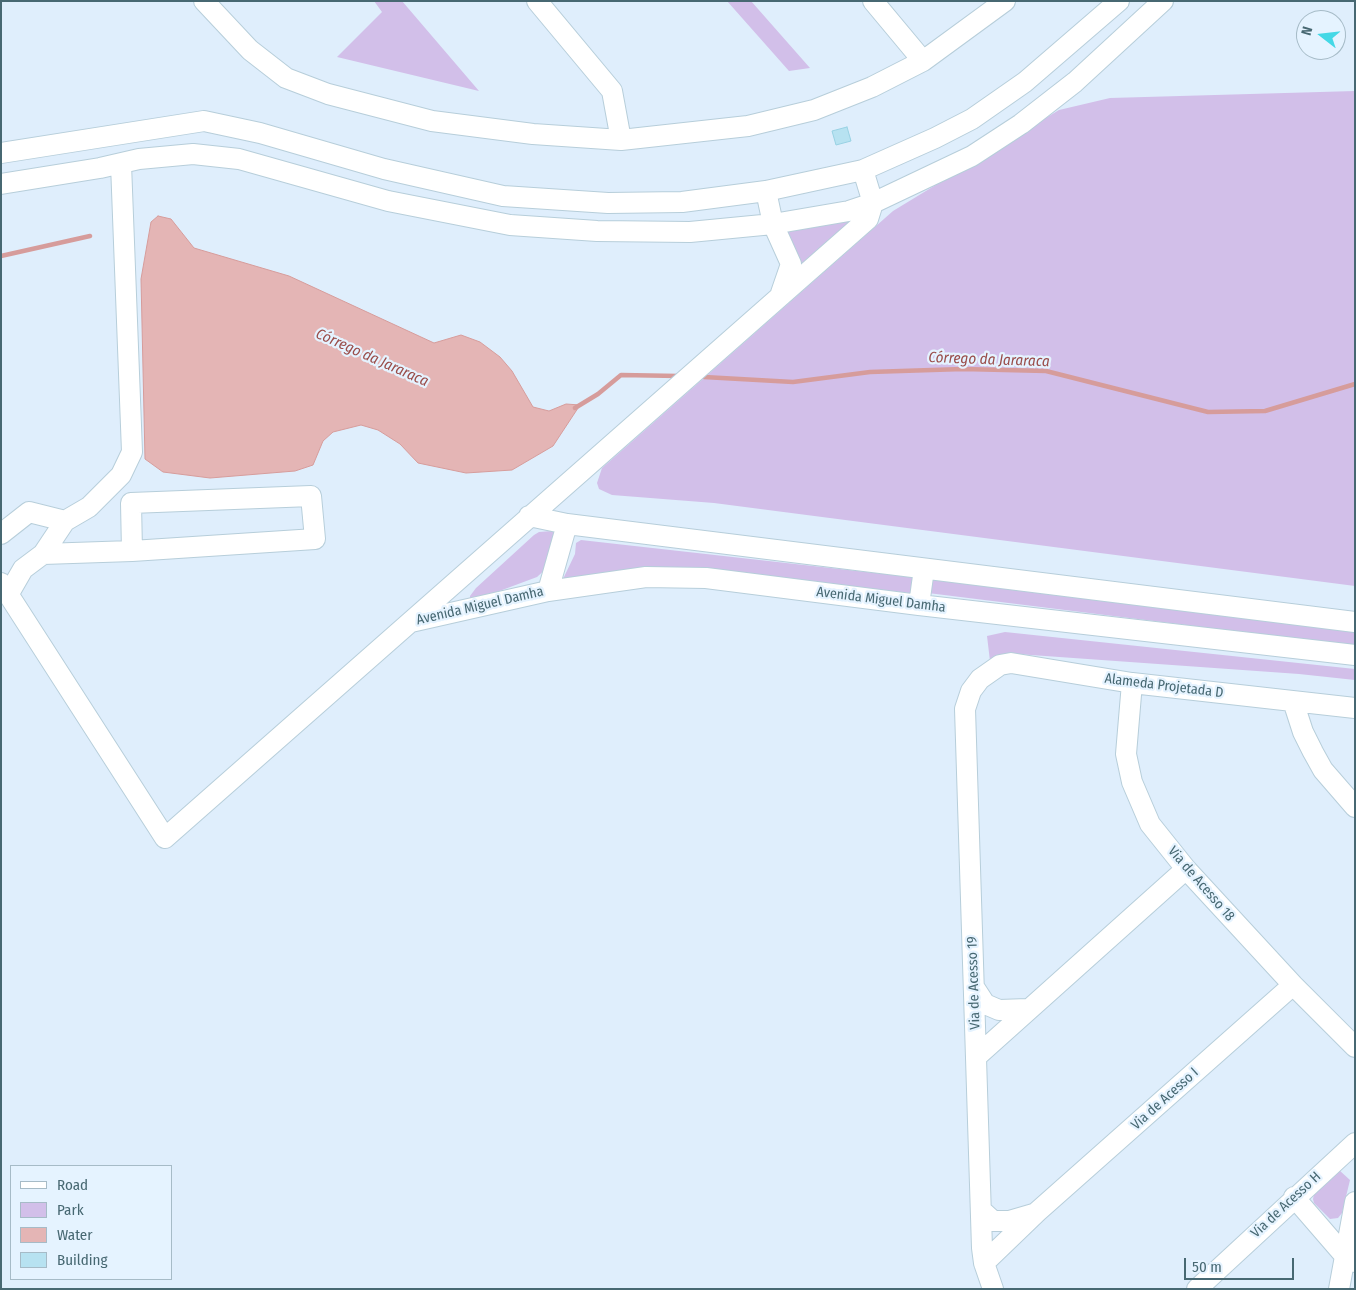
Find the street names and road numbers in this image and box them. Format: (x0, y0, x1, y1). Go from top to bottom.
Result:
street label: Avenida Miguel Damha (415, 583, 545, 629)
street label: Avenida Miguel Damha (815, 584, 947, 616)
street label: Alameda Projetada D (1104, 670, 1224, 702)
street label: Via de Acesso 18 (1164, 843, 1238, 925)
street label: Via de Acesso 19 (964, 936, 984, 1030)
street label: Via de Acesso I (1128, 1064, 1202, 1134)
street label: Via de Acesso H (1248, 1168, 1324, 1242)

